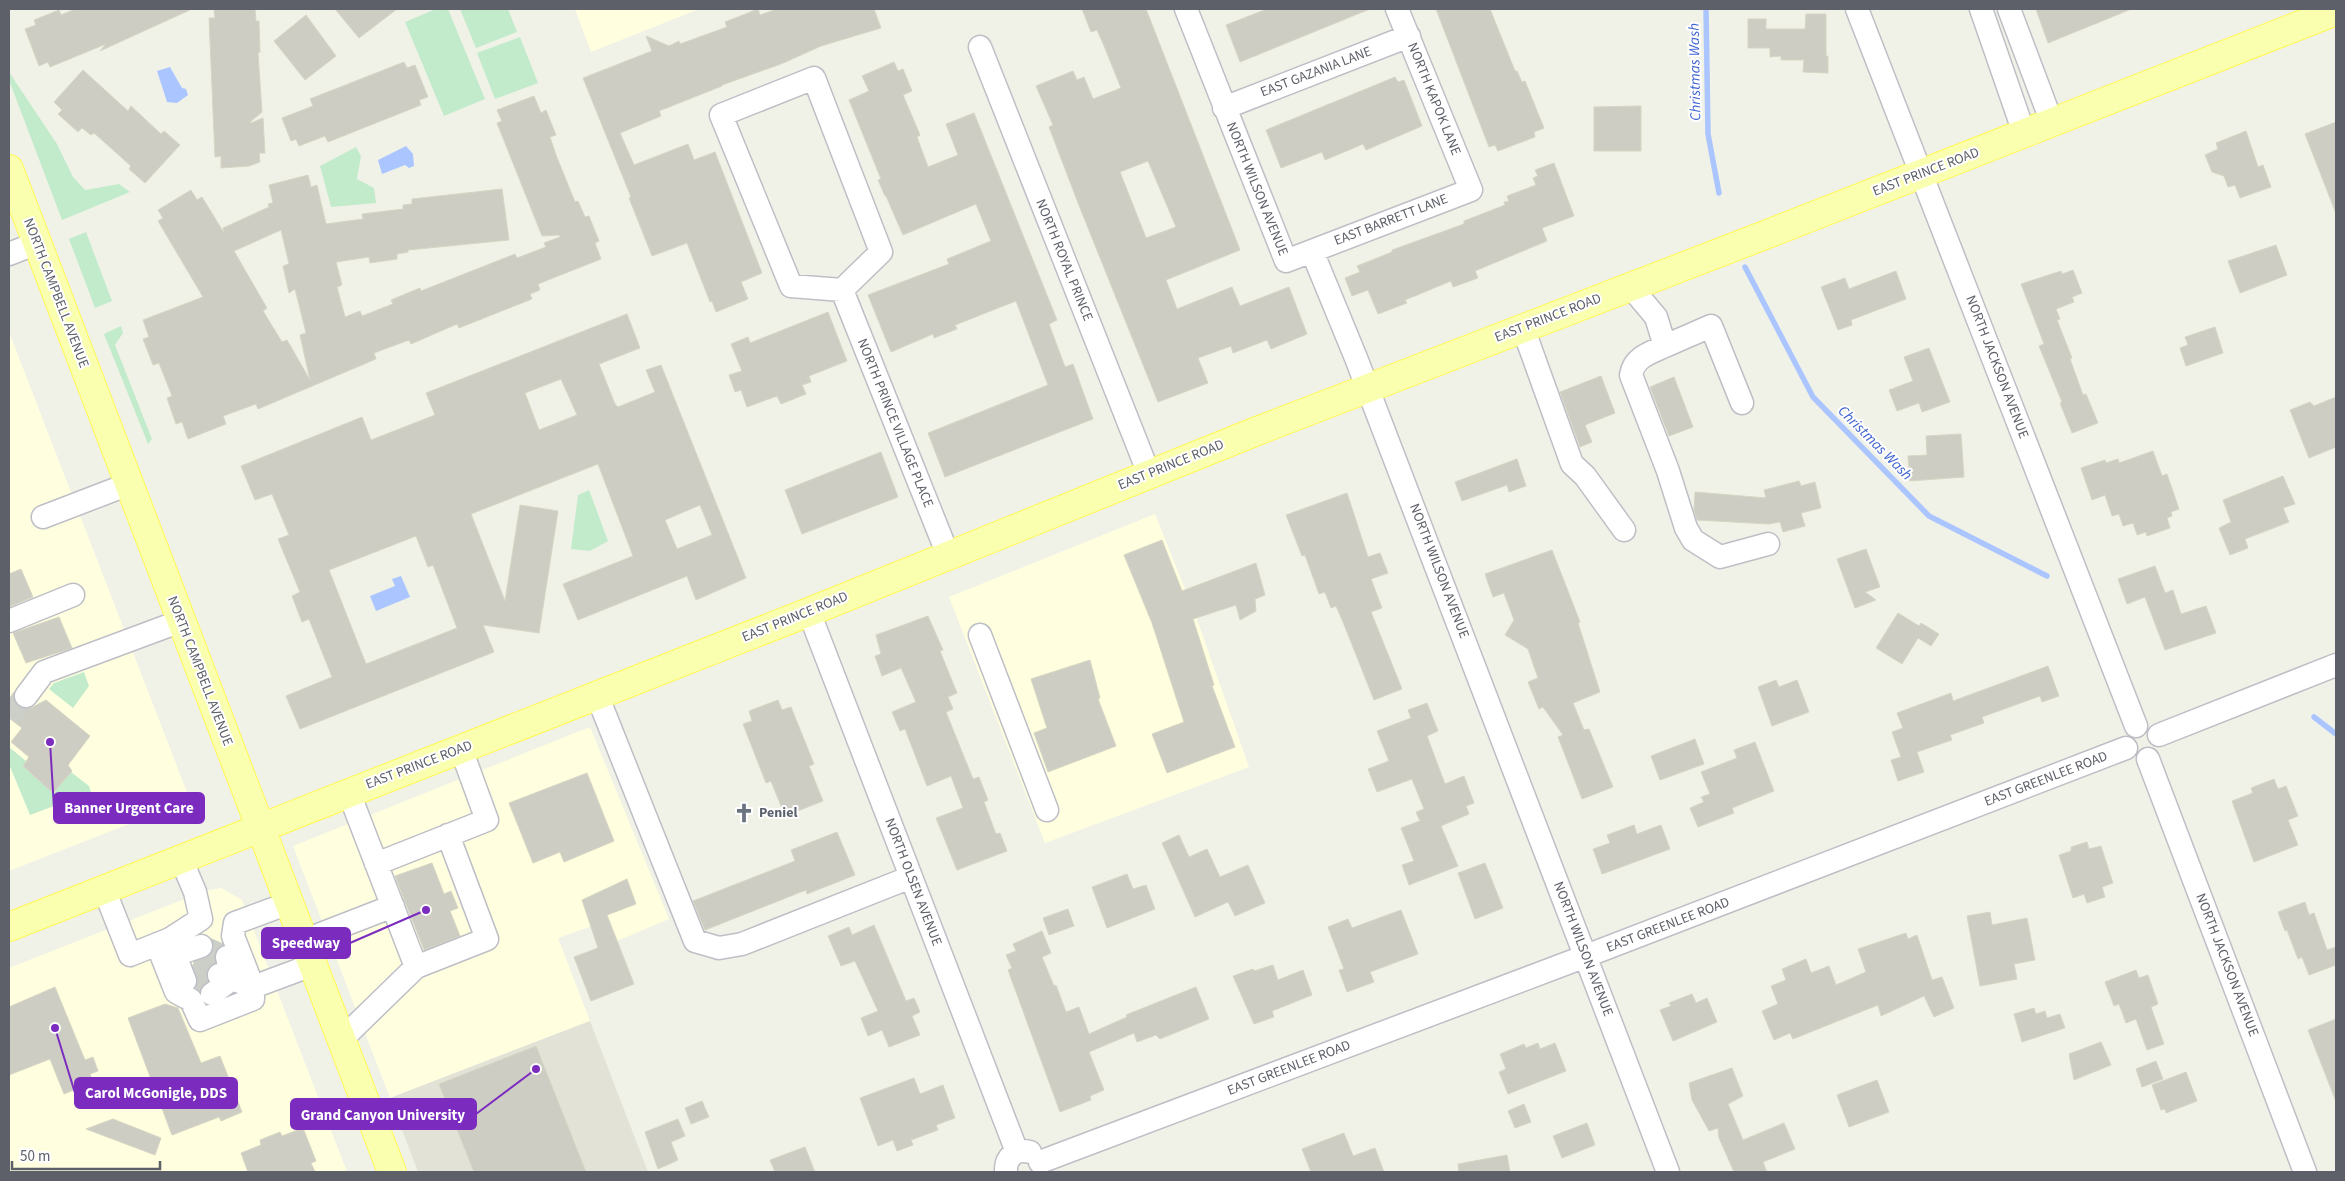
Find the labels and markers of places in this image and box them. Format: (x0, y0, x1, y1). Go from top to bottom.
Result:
callout: Banner Urgent Care (54, 793, 204, 823)
church icon: Peniel (733, 802, 755, 824)
place label: Peniel (759, 803, 797, 823)
callout: Speedway (262, 928, 350, 958)
callout: Carol McGonigle, DDS (75, 1078, 237, 1108)
callout: Grand Canyon University (291, 1099, 476, 1129)

